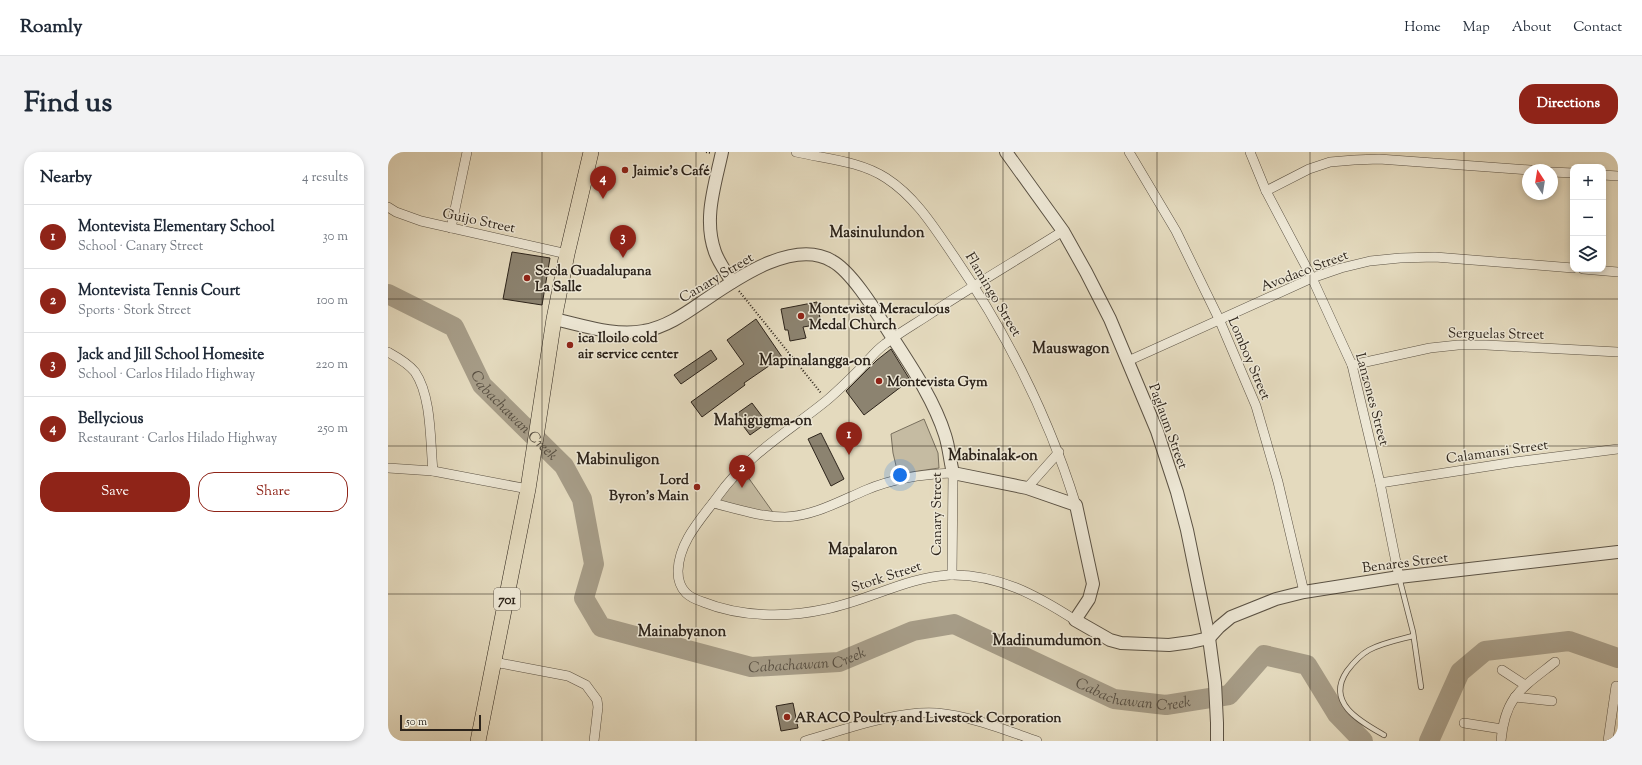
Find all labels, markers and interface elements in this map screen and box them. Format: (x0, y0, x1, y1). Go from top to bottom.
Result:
text: Roamly (20, 14, 83, 41)
text: Home (1404, 18, 1441, 38)
text: Map (1463, 18, 1490, 38)
text: About (1512, 18, 1551, 38)
text: Contact (1573, 18, 1622, 38)
text: Find us (24, 84, 112, 124)
button: Directions (1519, 84, 1618, 124)
place label: Jaimie's Café (632, 162, 710, 182)
north arrow (1522, 164, 1558, 200)
map controls (1570, 164, 1606, 272)
button: + (1570, 164, 1606, 200)
marker: Jaimie's Café (620, 165, 630, 175)
text: Nearby (40, 166, 92, 190)
pin: 4 (590, 166, 616, 199)
text: 4 results (302, 169, 348, 187)
button: − (1570, 200, 1606, 236)
street label: Guijo Street (440, 204, 517, 239)
text: Montevista Elementary School (78, 217, 275, 238)
district label: Masinulundon (830, 223, 925, 244)
pin: 3 (610, 225, 636, 258)
text: 1 (51, 228, 55, 246)
text: 30 m (322, 228, 348, 246)
button: layers (1570, 236, 1606, 272)
text: School · Canary Street (78, 238, 203, 256)
street label: Avodaco Street (1258, 246, 1352, 298)
street label: Canary Street (676, 249, 758, 309)
street label: Flamingo Street (959, 249, 1026, 341)
place label: Scola Guadalupana La Salle (535, 262, 652, 298)
marker: Scola Guadalupana La Salle (522, 273, 532, 283)
text: Montevista Tennis Court (78, 281, 240, 302)
text: 2 (50, 292, 56, 310)
text: 100 m (316, 292, 348, 310)
place label: Montevista Meraculous Medal Church (809, 300, 950, 336)
text: Sports · Stork Street (78, 302, 191, 320)
marker: Montevista Meraculous Medal Church (796, 311, 806, 321)
street label: Lomboy Street (1222, 314, 1275, 404)
street label: Serguelas Street (1448, 324, 1545, 346)
place label: ica Iloilo cold air service center (578, 329, 679, 365)
district label: Mauswagon (1032, 339, 1110, 360)
marker: ica Iloilo cold air service center (565, 340, 575, 350)
text: Jack and Jill School Homesite (78, 345, 264, 366)
district label: Mapinalangga-on (759, 351, 871, 372)
street label: Lanzones Street (1349, 351, 1393, 448)
text: 3 (50, 356, 56, 374)
text: 220 m (315, 356, 348, 374)
text: School · Carlos Hilado Highway (78, 366, 255, 384)
water label: Cabachawan Creek (464, 367, 562, 466)
place label: Montevista Gym (887, 373, 988, 393)
marker: Montevista Gym (874, 376, 884, 386)
street label: Paglaum Street (1142, 381, 1192, 472)
text: Bellycious (78, 409, 143, 430)
district label: Mahigugma-on (714, 411, 812, 432)
text: 4 (50, 420, 56, 438)
text: 250 m (317, 420, 348, 438)
pin: 1 (836, 422, 862, 455)
text: Restaurant · Carlos Hilado Highway (78, 430, 277, 448)
street label: Calamansi Street (1445, 436, 1550, 470)
district label: Mabinalak-on (948, 446, 1038, 467)
district label: Mabinuligon (576, 450, 660, 471)
pin: 2 (729, 455, 755, 488)
your location (890, 465, 910, 485)
place label: Lord Byron's Main (609, 471, 690, 507)
button: Save (40, 472, 190, 512)
button: Share (198, 472, 348, 512)
street label: Canary Street (928, 472, 948, 556)
marker: Lord Byron's Main (692, 482, 702, 492)
district label: Mapalaron (828, 540, 898, 561)
street label: Benares Street (1361, 549, 1449, 579)
street label: Stork Street (849, 557, 924, 599)
road number: 701 (494, 588, 520, 610)
district label: Mainabyanon (638, 622, 726, 643)
district label: Madinumdumon (992, 631, 1102, 652)
water label: Cabachawan Creek (748, 643, 869, 679)
water label: Cabachawan Creek (1071, 673, 1193, 717)
place label: ARACO Poultry and Livestock Corporation (795, 709, 1062, 729)
marker: ARACO Poultry and Livestock Corporation (782, 712, 792, 722)
scale bar (400, 713, 481, 732)
text: 50 m (406, 714, 427, 730)

